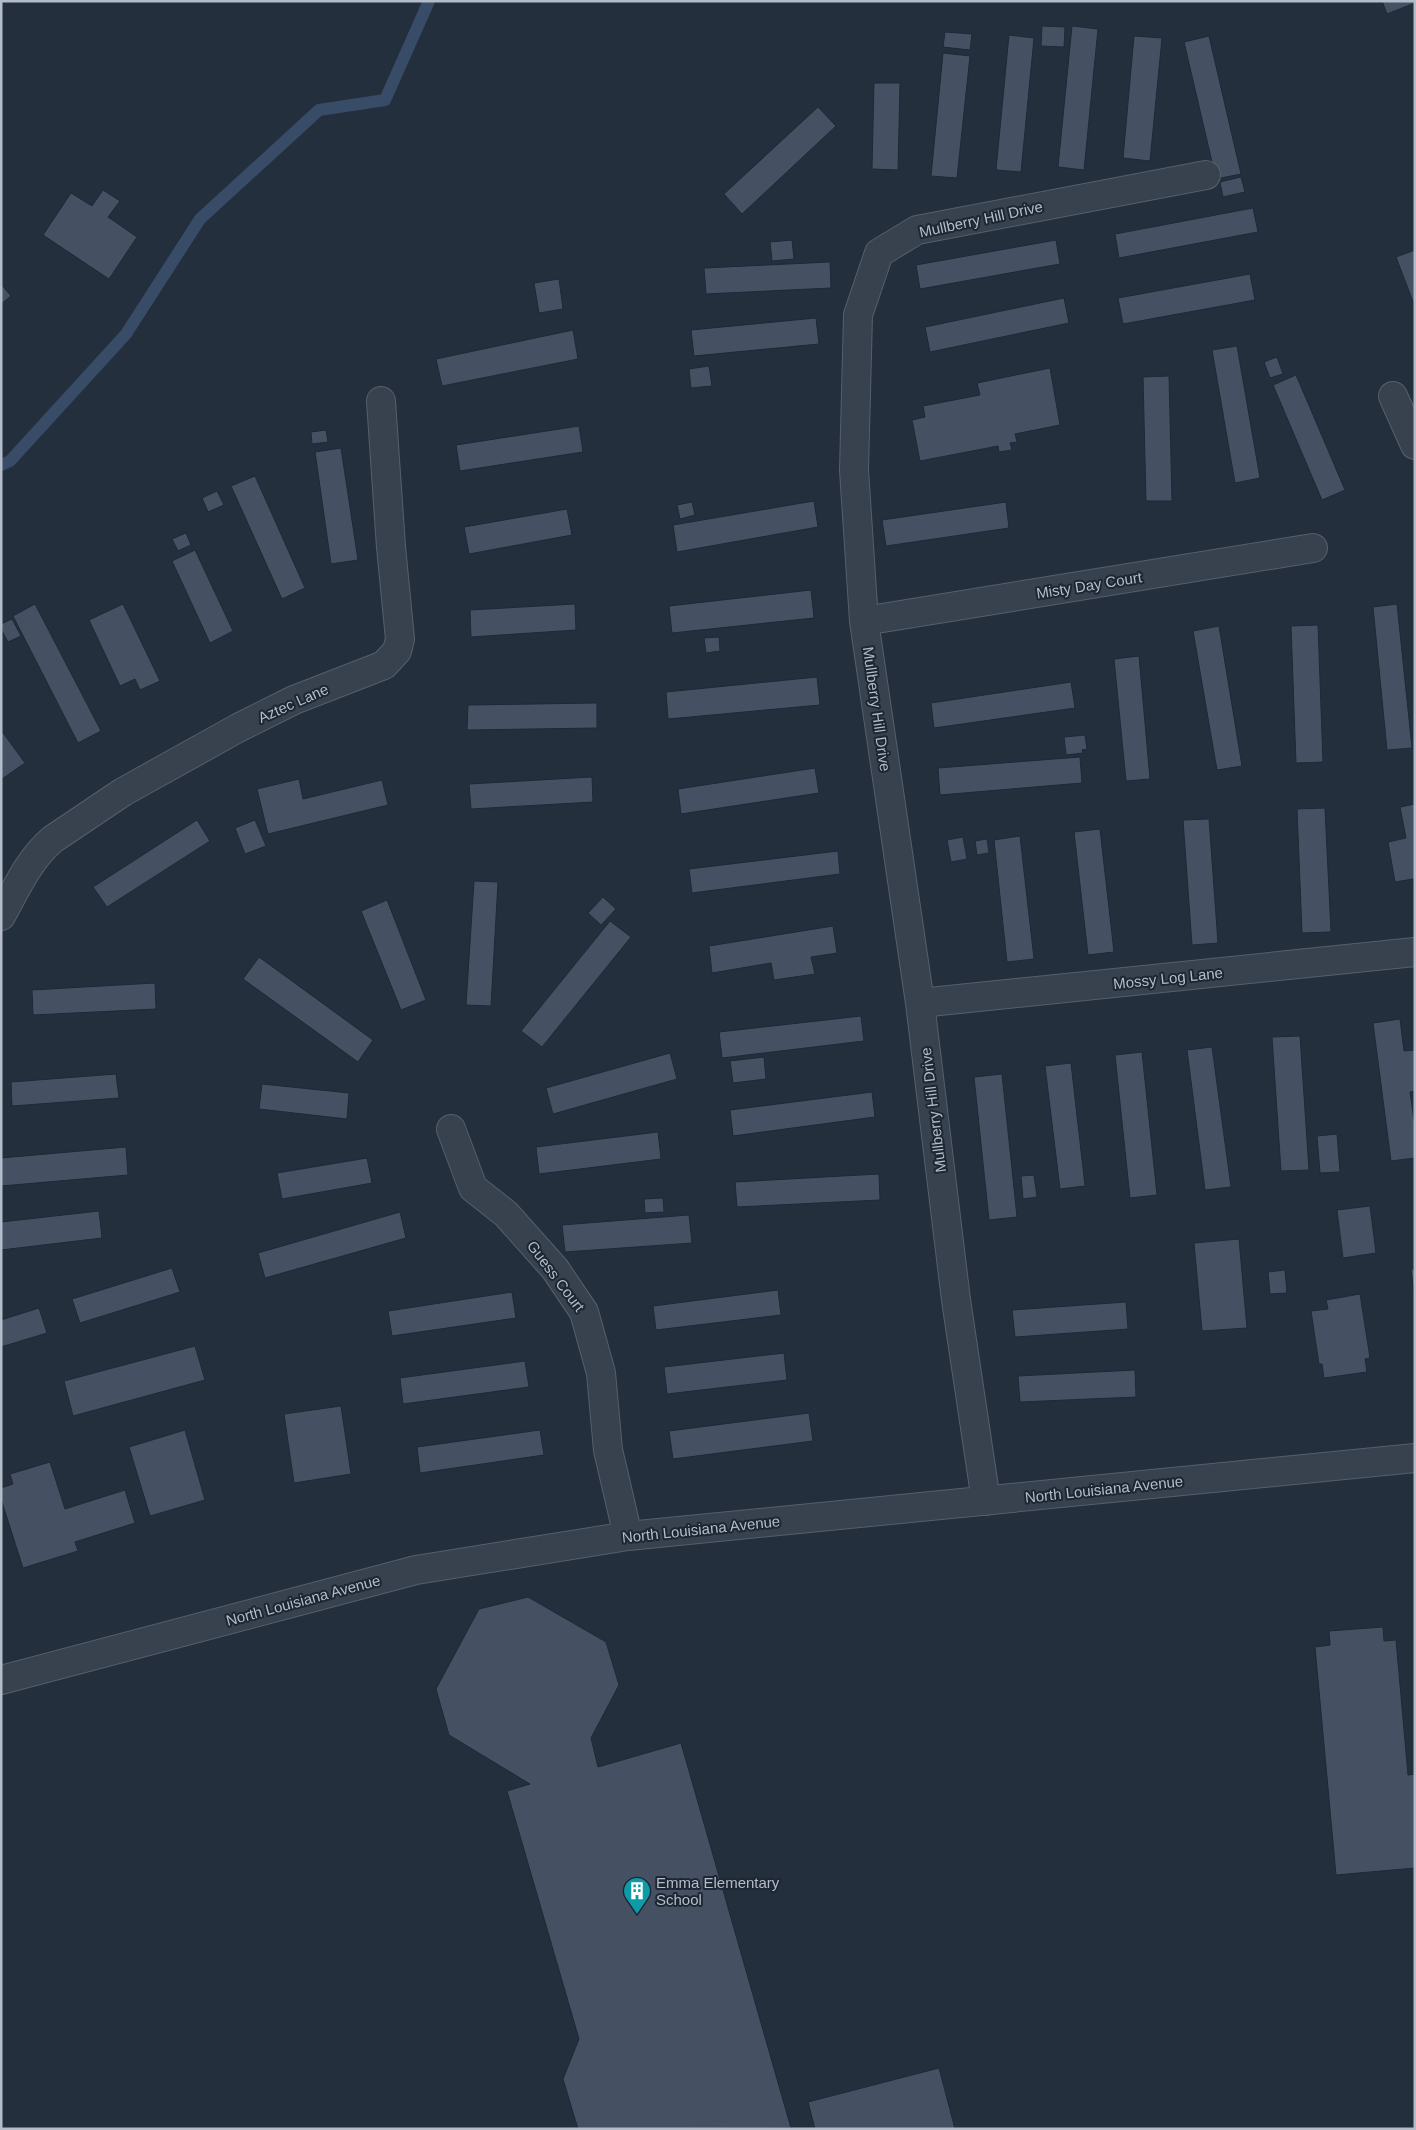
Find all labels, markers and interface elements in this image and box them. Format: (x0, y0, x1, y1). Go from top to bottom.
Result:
street label: Mullberry Hill Drive (918, 198, 1044, 240)
street label: Misty Day Court (1035, 568, 1144, 602)
street label: Mullberry Hill Drive (860, 645, 894, 773)
street label: Aztec Lane (255, 680, 331, 726)
street label: Mossy Log Lane (1112, 964, 1224, 992)
street label: Mullberry Hill Drive (917, 1047, 949, 1173)
street label: Guess Court (524, 1237, 589, 1315)
street label: North Louisiana Avenue (1024, 1472, 1184, 1506)
street label: North Louisiana Avenue (621, 1512, 781, 1546)
street label: North Louisiana Avenue (224, 1571, 382, 1629)
place label: Emma Elementary School (656, 1874, 780, 1908)
building icon: Emma Elementary School (622, 1876, 652, 1915)

